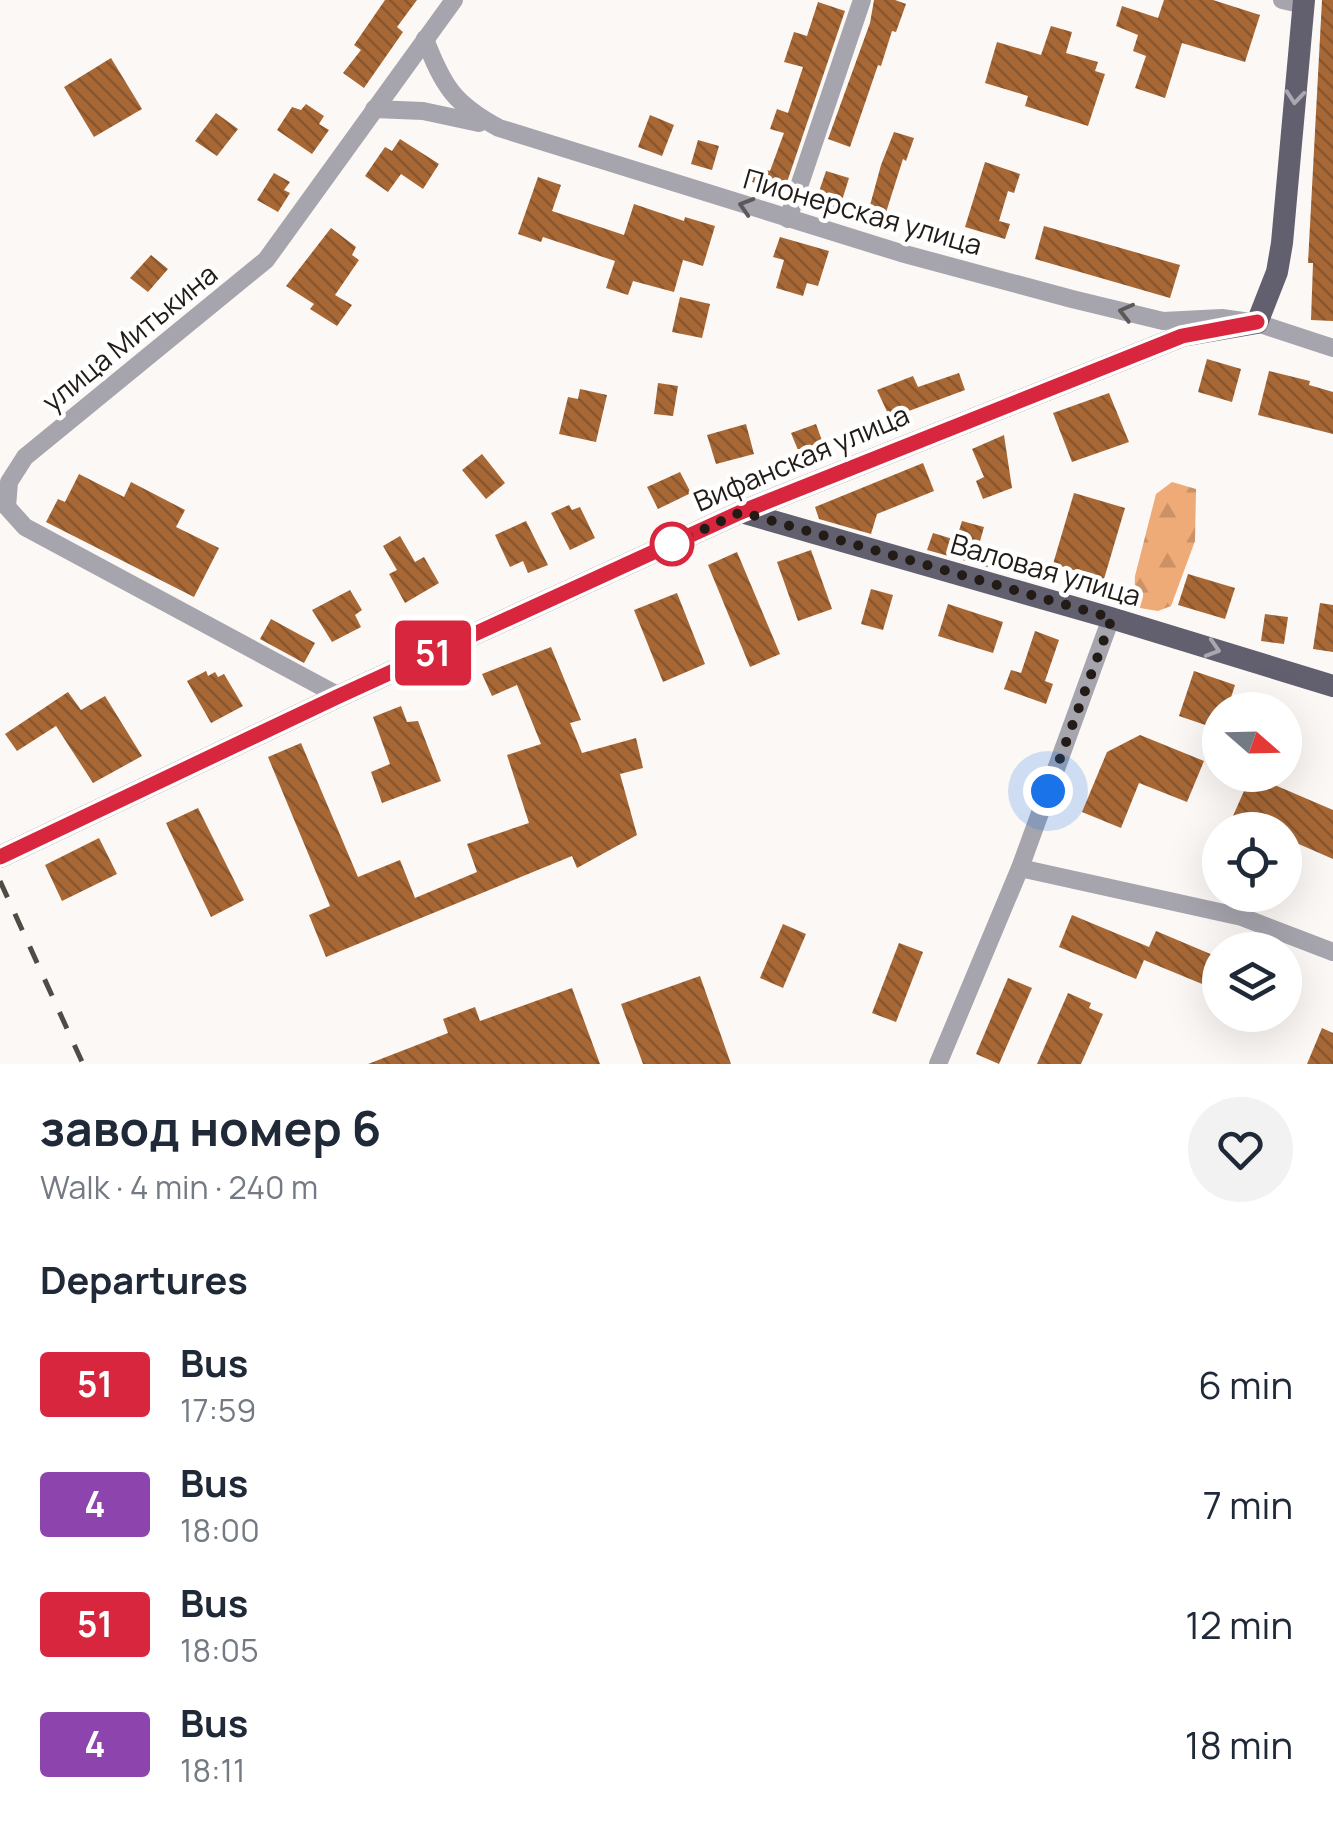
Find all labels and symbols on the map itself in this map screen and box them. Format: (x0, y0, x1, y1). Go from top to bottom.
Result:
one-way arrow (1285, 90, 1307, 106)
street label: Пионерская улица (739, 159, 987, 263)
one-way arrow (738, 197, 755, 218)
street label: улица Митькина (33, 255, 225, 419)
one-way arrow (1118, 303, 1135, 324)
street label: Вифанская улица (688, 394, 914, 520)
unlabelled marker (651, 523, 693, 565)
street label: Валовая улица (946, 524, 1146, 614)
line badge: 51 (388, 620, 478, 686)
one-way arrow (1204, 637, 1221, 658)
north arrow (1202, 692, 1302, 792)
your location (1023, 766, 1073, 816)

